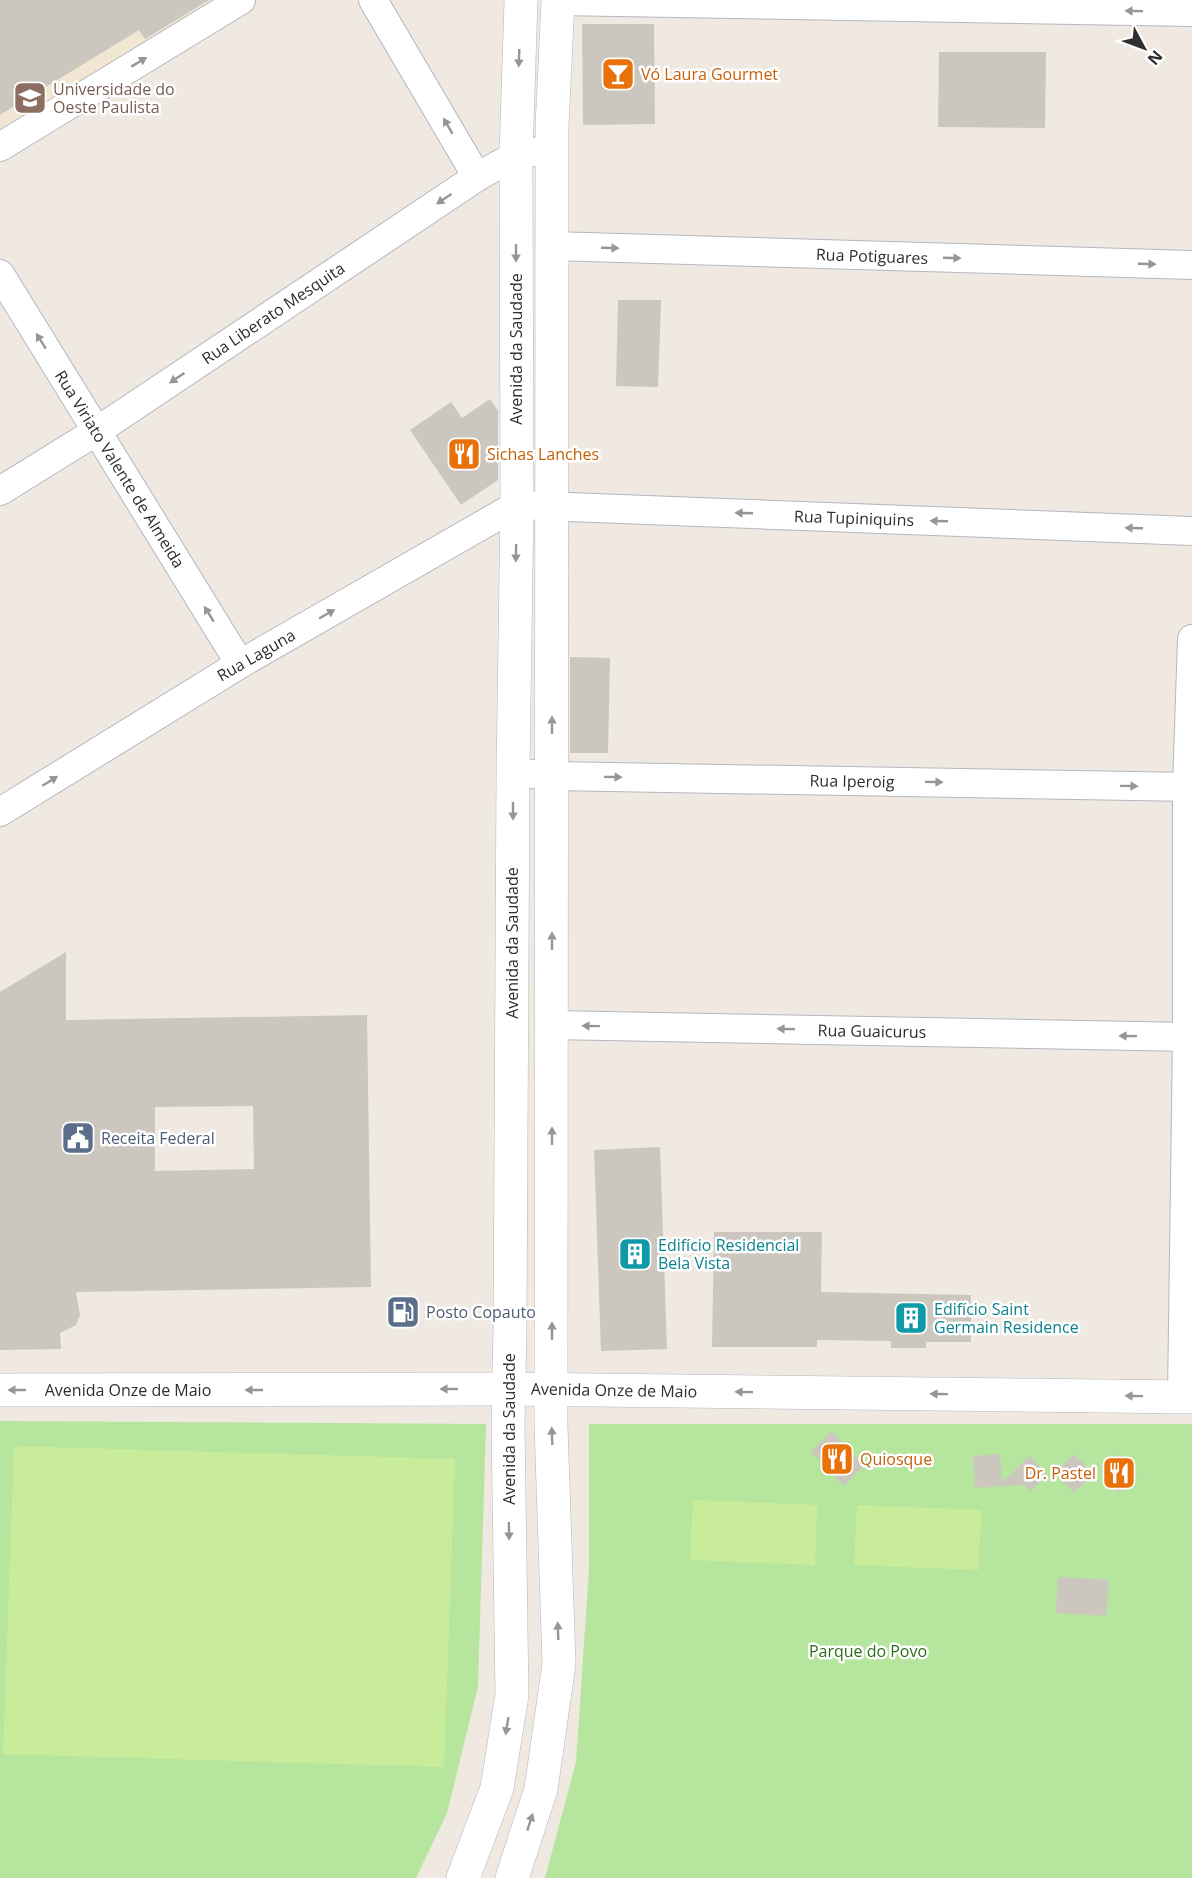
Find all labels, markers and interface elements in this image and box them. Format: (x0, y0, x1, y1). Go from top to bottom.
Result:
one-way arrow (1124, 6, 1143, 16)
north arrow (1114, 18, 1174, 78)
text: N (1143, 46, 1168, 70)
one-way arrow (514, 49, 524, 68)
one-way arrow (131, 56, 147, 67)
bar icon: Vó Laura Gourmet (600, 56, 636, 92)
place label: Vó Laura Gourmet (641, 63, 778, 85)
place label: Universidade do Oeste Paulista (53, 78, 175, 118)
school or university icon: Universidade do Oeste Paulista (12, 80, 48, 116)
one-way arrow (442, 118, 453, 134)
one-way arrow (435, 194, 452, 205)
one-way arrow (601, 243, 620, 252)
street label: Rua Potiguares (816, 243, 928, 269)
one-way arrow (511, 244, 521, 263)
one-way arrow (943, 253, 962, 263)
street label: Rua Liberato Mesquita (197, 257, 349, 369)
one-way arrow (1138, 259, 1157, 269)
street label: Avenida da Saudade (505, 273, 527, 425)
one-way arrow (35, 333, 46, 349)
street label: Rua Viriato Valente de Almeida (50, 366, 190, 572)
one-way arrow (169, 372, 185, 384)
restaurant icon: Sichas Lanches (446, 436, 482, 472)
place label: Sichas Lanches (487, 443, 599, 465)
street label: Rua Tupiniquins (794, 505, 914, 531)
one-way arrow (734, 509, 753, 518)
one-way arrow (929, 516, 948, 526)
one-way arrow (1124, 524, 1143, 533)
one-way arrow (511, 544, 521, 563)
one-way arrow (204, 606, 215, 622)
one-way arrow (319, 609, 336, 619)
street label: Rua Laguna (213, 624, 299, 686)
one-way arrow (547, 716, 557, 735)
street label: Rua Iperoig (809, 769, 895, 793)
one-way arrow (604, 772, 623, 781)
one-way arrow (42, 775, 58, 786)
one-way arrow (925, 778, 944, 787)
one-way arrow (1120, 781, 1139, 791)
one-way arrow (508, 802, 518, 821)
street label: Avenida da Saudade (501, 867, 523, 1019)
one-way arrow (547, 932, 557, 951)
street label: Rua Guaicurus (818, 1019, 926, 1043)
one-way arrow (582, 1021, 601, 1031)
one-way arrow (777, 1025, 796, 1034)
one-way arrow (1119, 1031, 1138, 1040)
public building icon: Receita Federal (60, 1120, 96, 1156)
place label: Receita Federal (101, 1127, 215, 1149)
one-way arrow (547, 1127, 557, 1146)
place label: Edifício Residencial Bela Vista (658, 1234, 799, 1274)
building icon: Edifício Residencial Bela Vista (617, 1236, 653, 1272)
fuel station icon: Posto Copauto (385, 1294, 421, 1330)
place label: Edifício Saint Germain Residence (934, 1298, 1079, 1338)
building icon: Edifício Saint Germain Residence (893, 1300, 929, 1336)
place label: Posto Copauto (426, 1301, 536, 1323)
one-way arrow (547, 1322, 557, 1341)
street label: Avenida da Saudade (498, 1353, 520, 1505)
street label: Avenida Onze de Maio (531, 1378, 697, 1402)
street label: Avenida Onze de Maio (45, 1379, 211, 1401)
one-way arrow (440, 1384, 459, 1394)
one-way arrow (8, 1385, 27, 1395)
one-way arrow (245, 1385, 264, 1395)
one-way arrow (734, 1387, 753, 1397)
one-way arrow (929, 1389, 948, 1399)
one-way arrow (1124, 1392, 1143, 1401)
one-way arrow (547, 1426, 556, 1445)
restaurant icon: Quiosque (819, 1441, 855, 1477)
place label: Quiosque (860, 1448, 932, 1470)
restaurant icon: Dr. Pastel (1101, 1455, 1137, 1491)
place label: Dr. Pastel (1025, 1462, 1096, 1484)
one-way arrow (504, 1522, 514, 1541)
one-way arrow (553, 1621, 563, 1640)
park label: Parque do Povo (809, 1640, 927, 1662)
one-way arrow (502, 1716, 511, 1735)
one-way arrow (526, 1813, 535, 1831)

